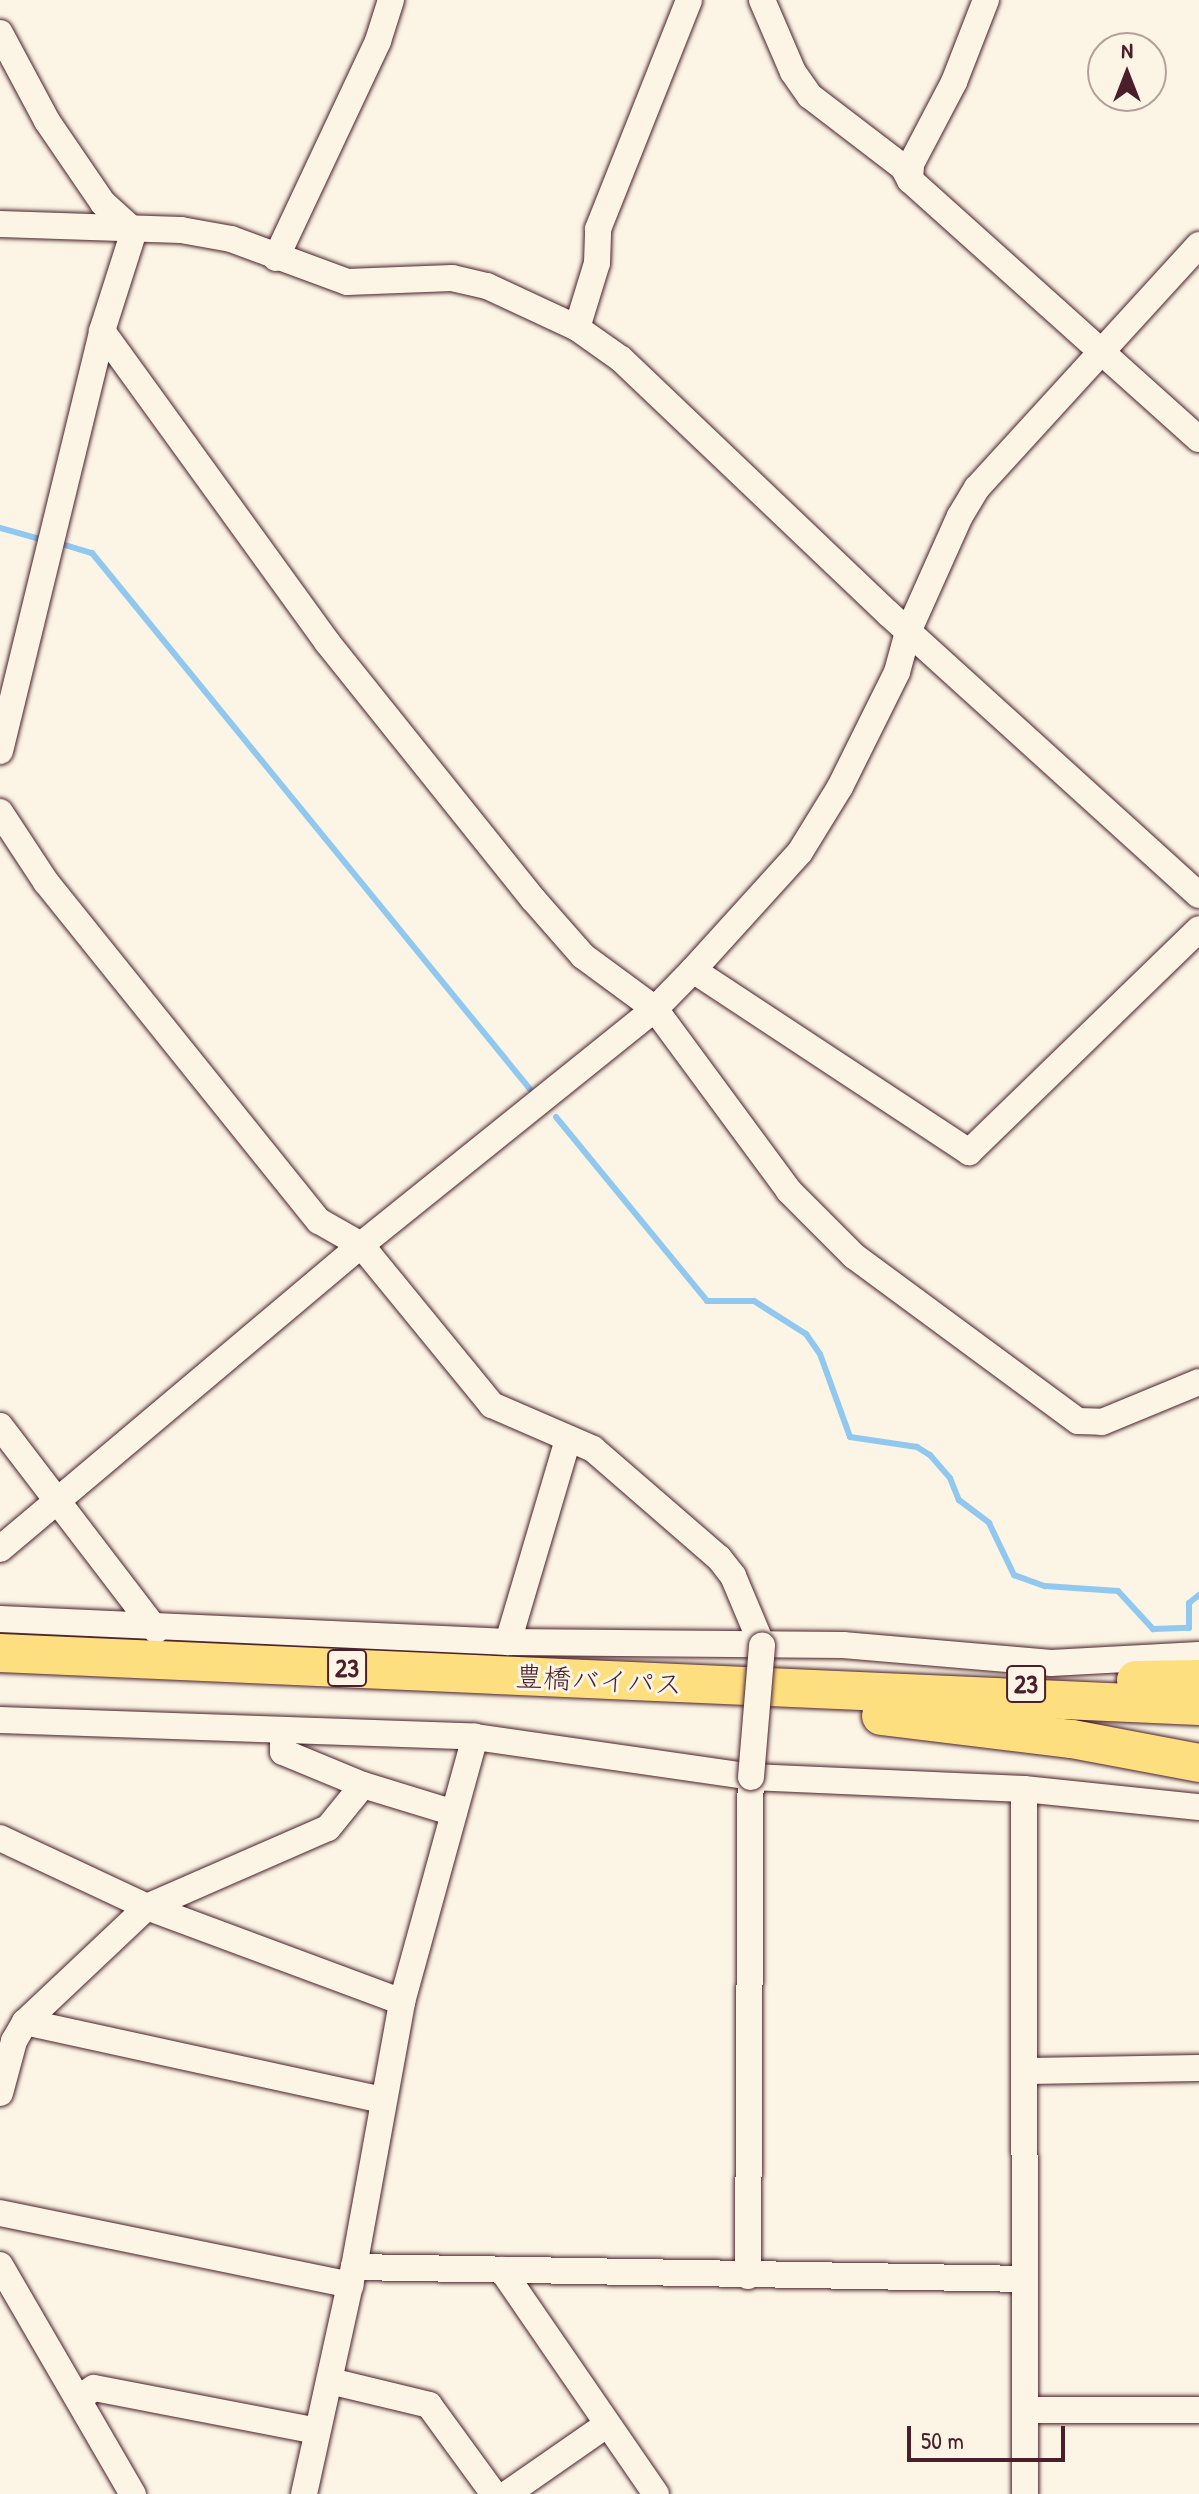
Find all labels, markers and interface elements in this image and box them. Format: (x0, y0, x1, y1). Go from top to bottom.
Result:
north arrow (1087, 32, 1167, 112)
text: N (1121, 35, 1133, 65)
road number: 23 (327, 1646, 367, 1690)
street label: 豊橋バイパス (514, 1659, 684, 1701)
road number: 23 (1006, 1662, 1046, 1706)
scale bar (911, 2410, 1069, 2460)
text: 50 m (921, 2424, 964, 2456)

